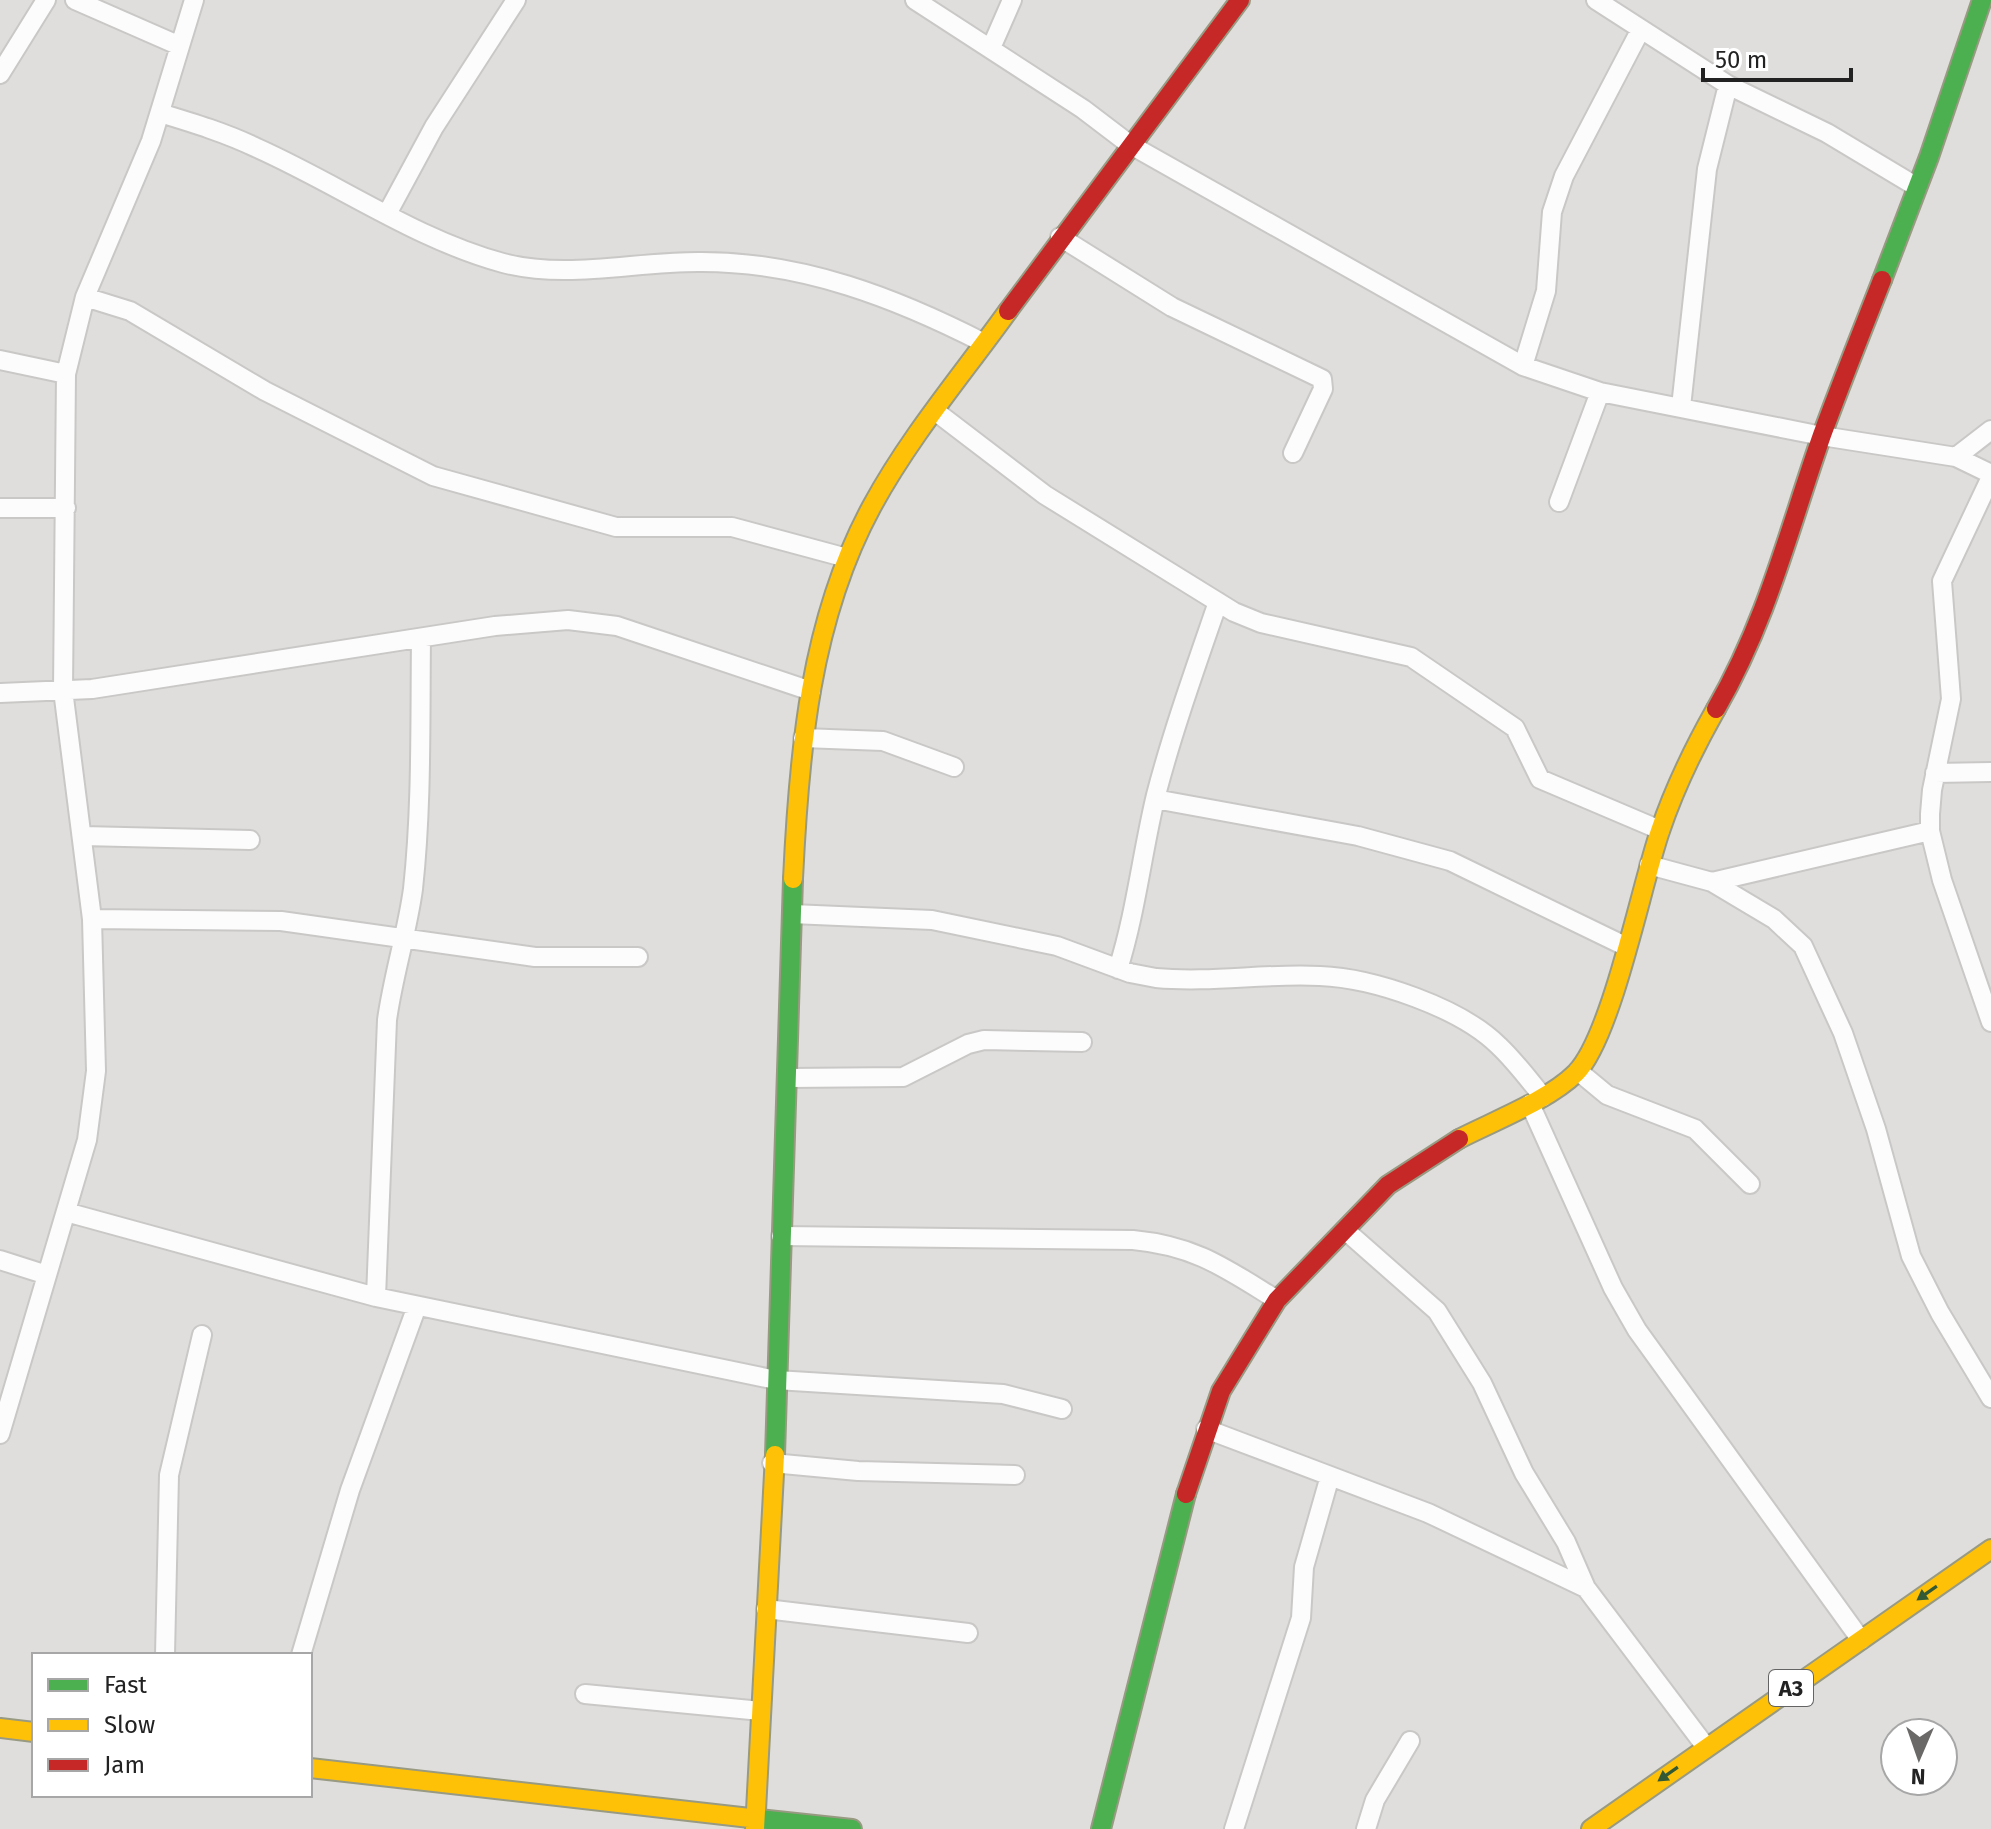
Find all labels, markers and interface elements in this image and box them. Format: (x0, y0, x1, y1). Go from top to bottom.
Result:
scale bar (1703, 32, 1851, 82)
text: 50 m (1715, 46, 1767, 74)
one-way arrow (1917, 1585, 1938, 1600)
legend (32, 1653, 312, 1797)
road number: A3 (1769, 1670, 1813, 1706)
text: Fast (104, 1671, 147, 1699)
text: Slow (104, 1711, 155, 1739)
north arrow (1879, 1717, 1959, 1797)
text: Jam (104, 1751, 145, 1779)
text: N (1911, 1763, 1926, 1790)
one-way arrow (1657, 1766, 1678, 1781)

